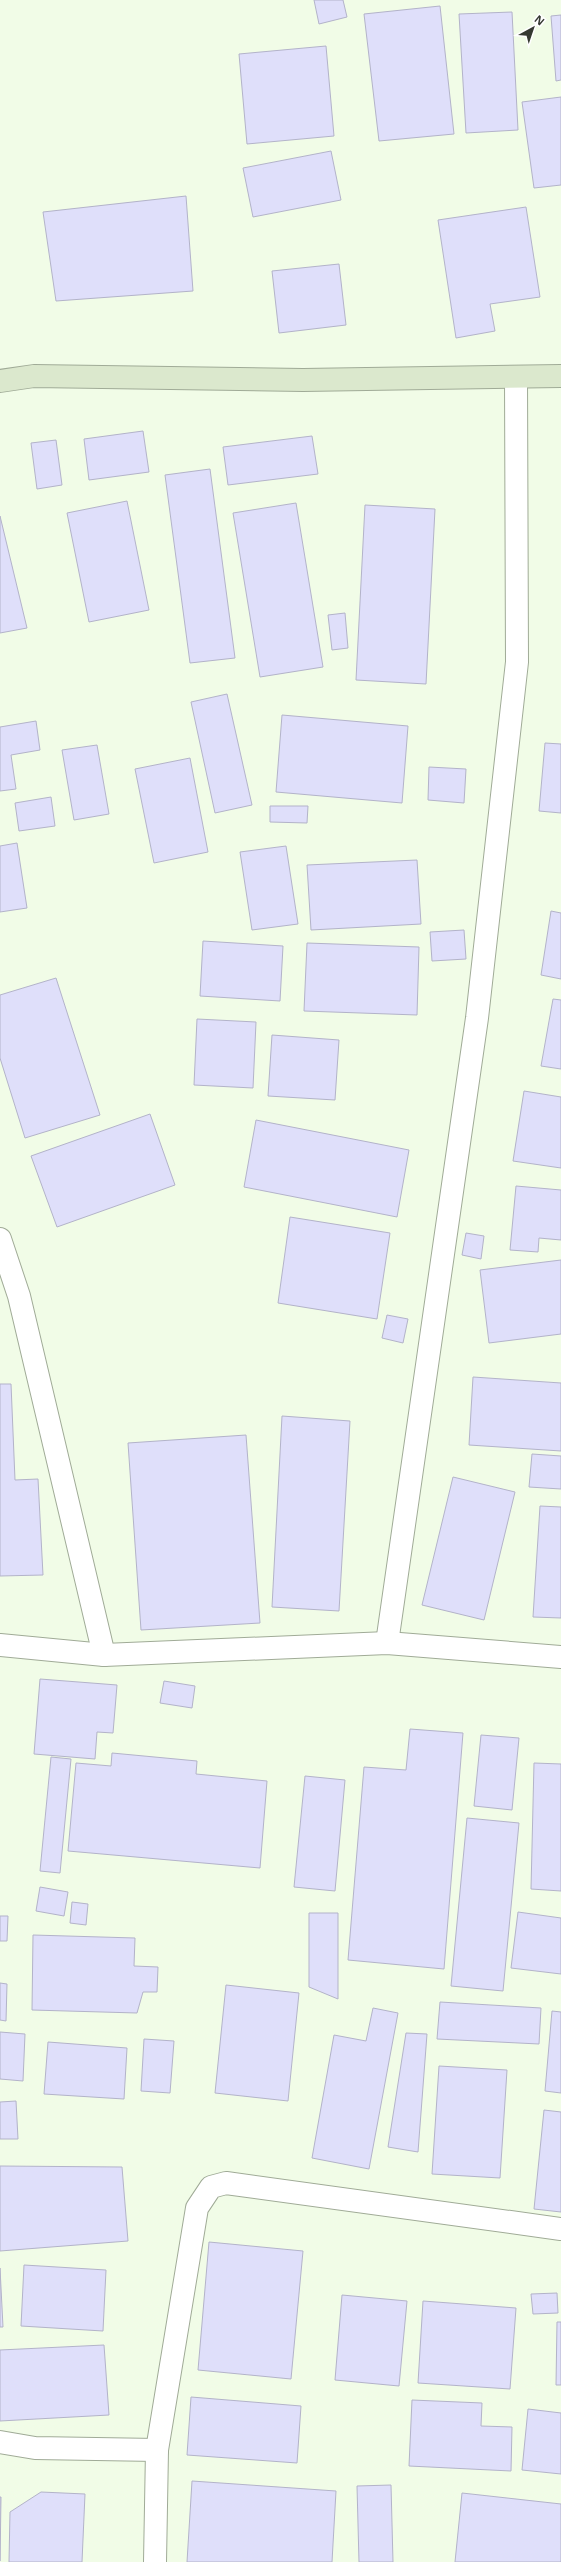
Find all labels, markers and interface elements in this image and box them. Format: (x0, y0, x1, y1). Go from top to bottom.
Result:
north arrow (513, 8, 553, 48)
text: N (531, 11, 548, 29)

